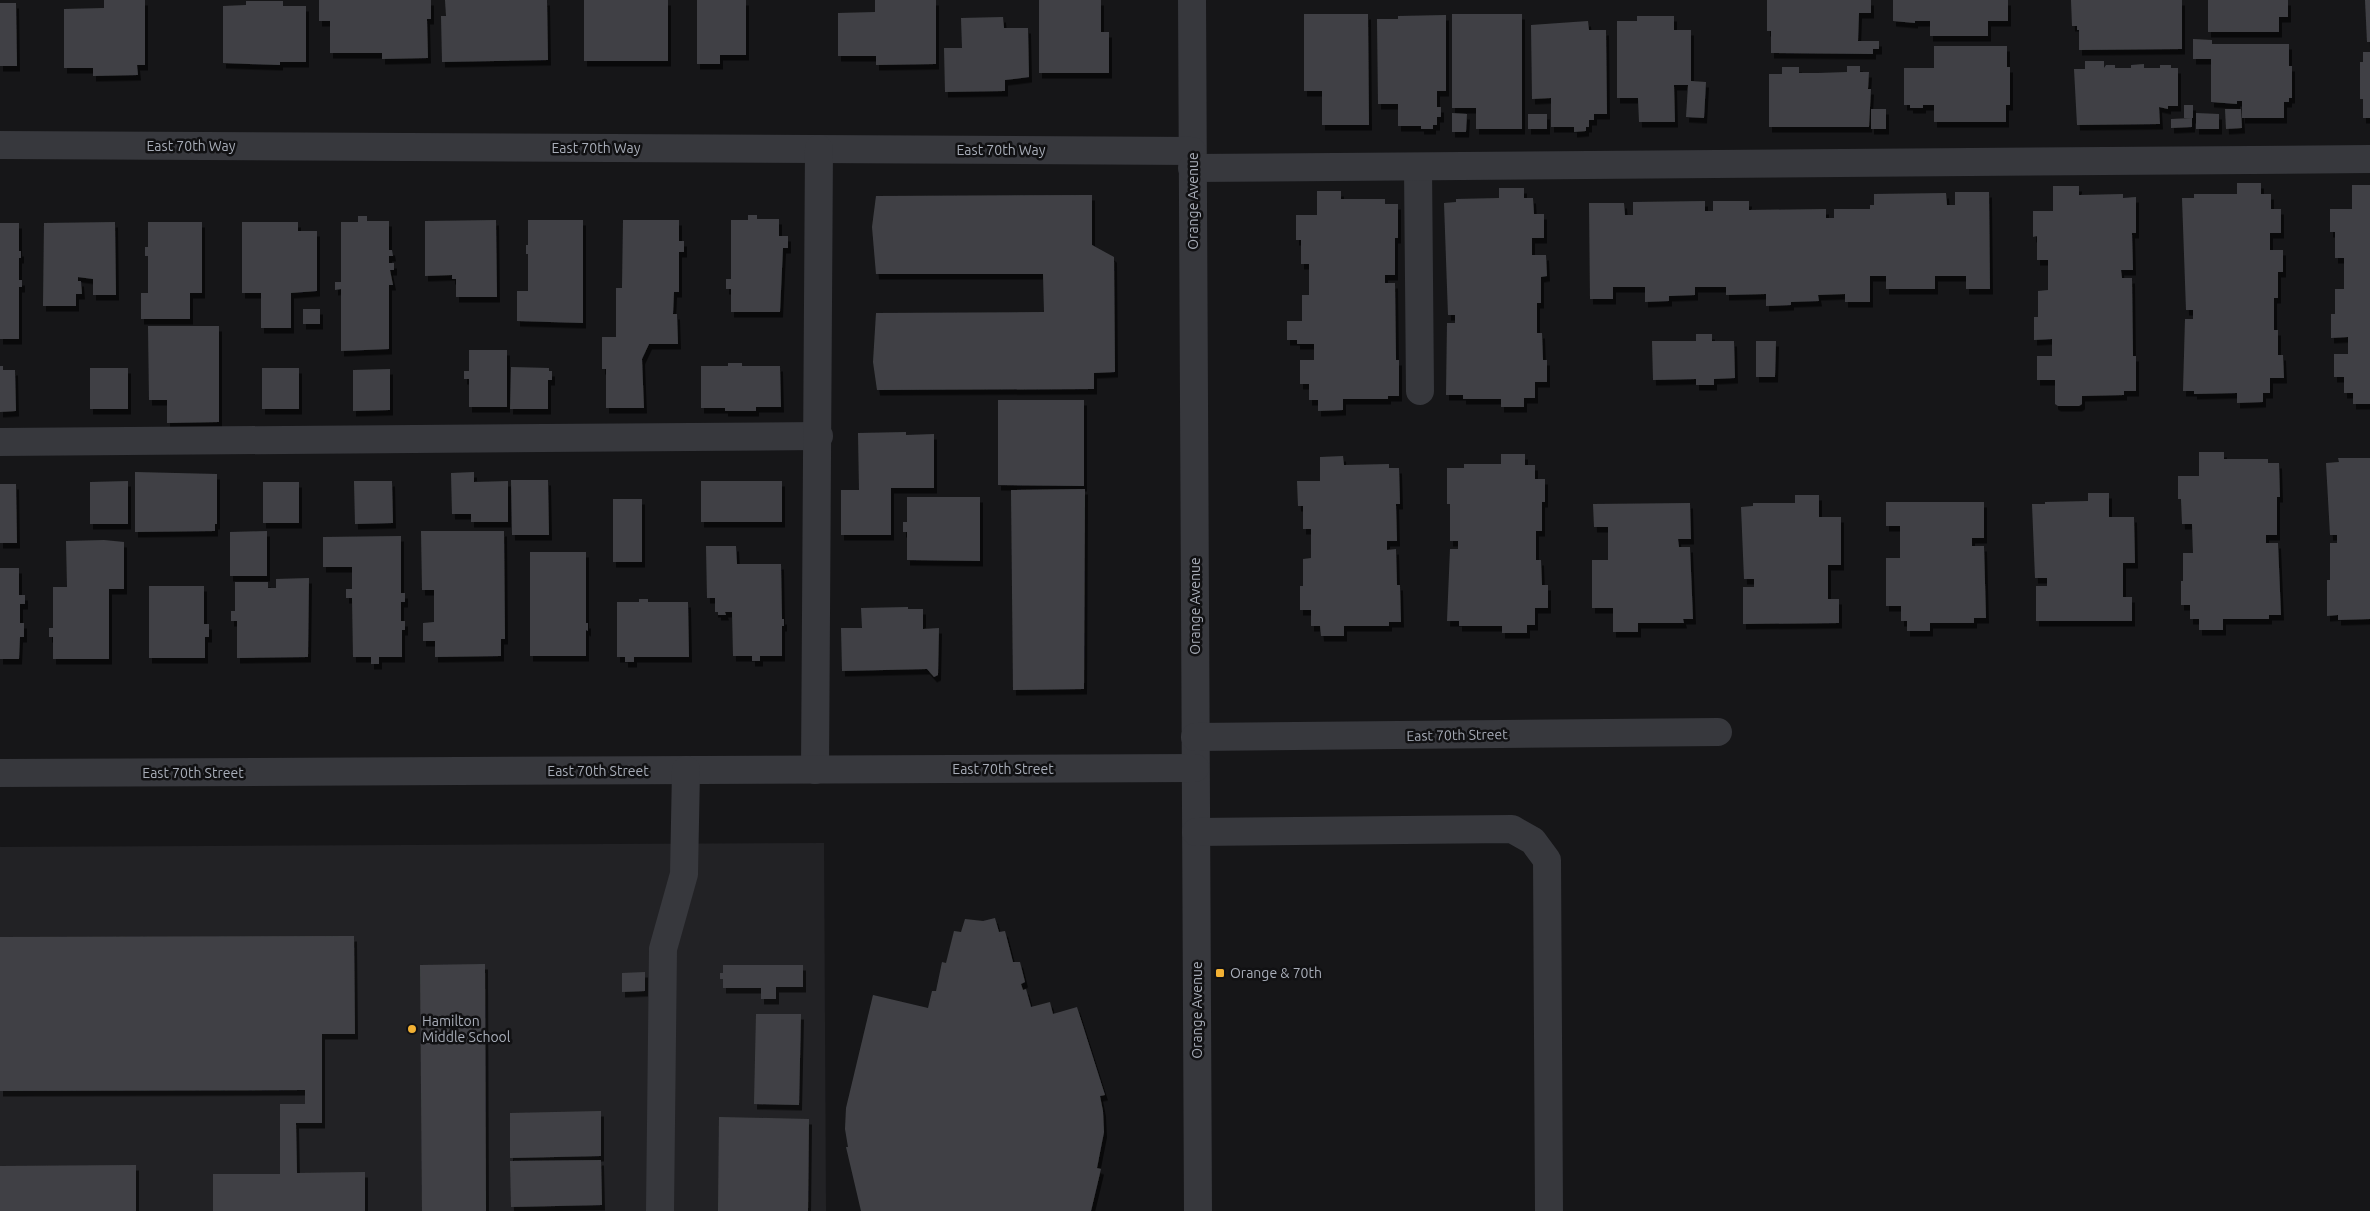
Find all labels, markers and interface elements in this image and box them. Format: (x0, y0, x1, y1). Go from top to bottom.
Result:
street label: East 70th Way (147, 138, 236, 154)
street label: East 70th Way (552, 140, 641, 156)
street label: East 70th Way (957, 142, 1046, 158)
street label: Orange Avenue (1185, 152, 1201, 250)
street label: Orange Avenue (1187, 557, 1203, 655)
street label: East 70th Street (1406, 726, 1508, 744)
street label: East 70th Street (952, 761, 1054, 777)
street label: East 70th Street (547, 763, 649, 779)
street label: East 70th Street (142, 765, 244, 781)
street label: Orange Avenue (1189, 961, 1205, 1059)
place label: Orange & 70th (1230, 965, 1322, 981)
marker: Orange & 70th (1214, 967, 1226, 979)
place label: Hamilton Middle School (422, 1013, 511, 1045)
marker: Hamilton Middle School (406, 1023, 418, 1035)

